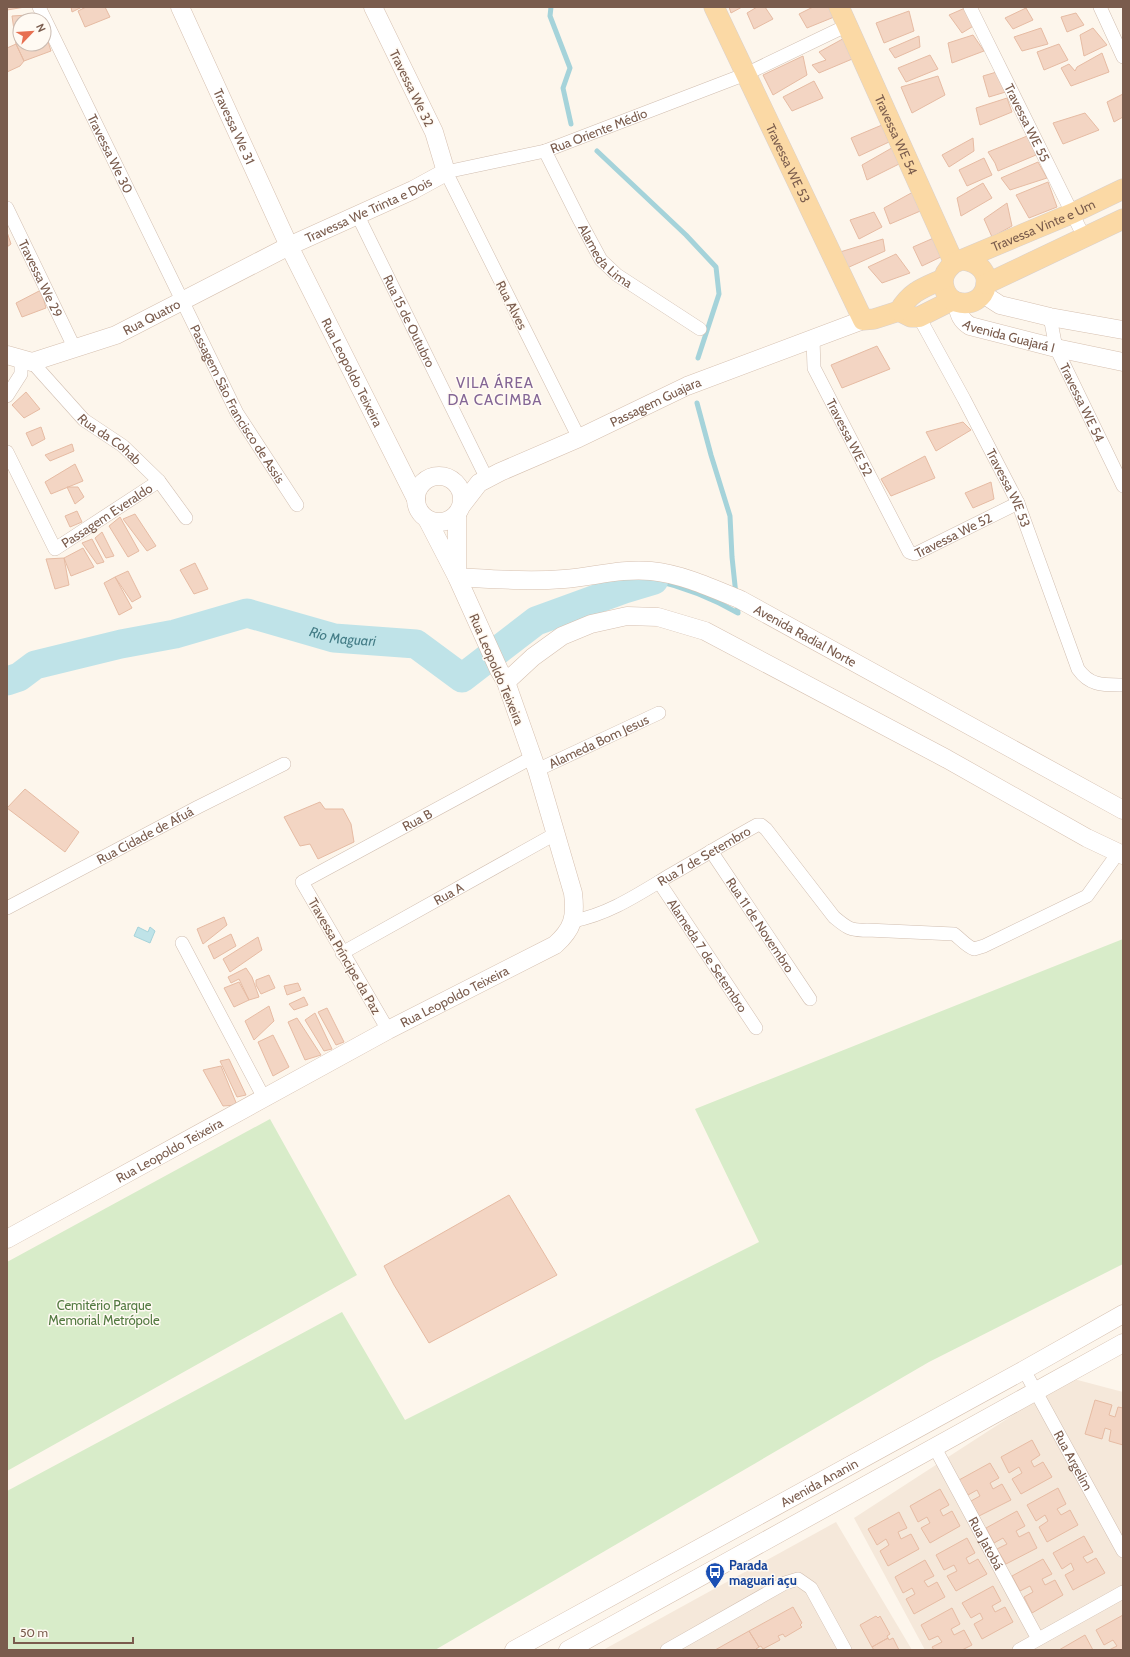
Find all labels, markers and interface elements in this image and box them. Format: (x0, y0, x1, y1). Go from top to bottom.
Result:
north arrow (12, 12, 52, 52)
text: N (33, 21, 49, 34)
street label: Travessa We 32 (386, 47, 438, 129)
street label: Travessa WE 55 (1001, 81, 1053, 164)
street label: Travessa We 31 (210, 86, 259, 167)
street label: Travessa WE 54 (871, 92, 921, 178)
street label: Rua Oriente Médio (548, 105, 649, 156)
street label: Travessa We 30 (84, 111, 137, 196)
street label: Travessa WE 53 (763, 121, 814, 205)
street label: Travessa We Trinta e Dois (302, 173, 435, 246)
street label: Travessa Vinte e Um (989, 196, 1098, 254)
street label: Alameda Lima (575, 221, 636, 291)
street label: Travessa We 29 (15, 237, 66, 320)
street label: Rua 15 de Outubro (380, 272, 439, 370)
street label: Rua Alves (493, 278, 531, 333)
street label: Rua Quatro (120, 295, 183, 338)
street label: Rua Leopoldo Teixeira (318, 315, 387, 430)
street label: Avenida Guajará I (960, 316, 1057, 355)
street label: Passagem São Francisco de Assis (187, 322, 289, 487)
street label: Travessa WE 54 (1056, 360, 1109, 445)
district label: VILA ÁREA DA CACIMBA (448, 373, 542, 409)
street label: Passagem Guajara (607, 373, 704, 430)
street label: Travessa WE 52 (823, 396, 876, 479)
street label: Rua da Cohab (74, 410, 145, 468)
street label: Travessa WE 53 (983, 446, 1034, 529)
street label: Passagem Everaldo (58, 480, 155, 551)
street label: Travessa We 52 (912, 509, 995, 561)
street label: Avenida Radial Norte (751, 601, 860, 670)
street label: Rua Leopoldo Teixeira (466, 611, 528, 728)
water label: Rio Maguari (307, 622, 377, 650)
street label: Alameda Bom Jesus (546, 711, 652, 771)
street label: Rua Cidade de Afuá (94, 803, 197, 867)
street label: Rua B (399, 805, 435, 834)
street label: Rua 7 de Setembro (654, 822, 753, 889)
street label: Rua 11 de Novembro (723, 875, 798, 975)
street label: Rua A (431, 879, 466, 908)
street label: Travessa Príncipe da Paz (305, 895, 385, 1017)
street label: Alameda 7 de Setembro (664, 895, 751, 1015)
street label: Rua Leopoldo Teixeira (397, 962, 512, 1030)
street label: Rua Leopoldo Teixeira (113, 1114, 226, 1186)
park label: Cemitério Parque Memorial Metrópole (48, 1297, 160, 1328)
street label: Rua Argelim (1051, 1428, 1096, 1493)
street label: Avenida Ananin (778, 1455, 861, 1510)
street label: Rua Jatobá (965, 1514, 1007, 1573)
place label: Parada maguari açu (729, 1557, 797, 1588)
bus stop icon: Parada maguari açu (704, 1561, 726, 1589)
scale bar (14, 1619, 133, 1645)
text: 50 m (20, 1625, 48, 1640)

